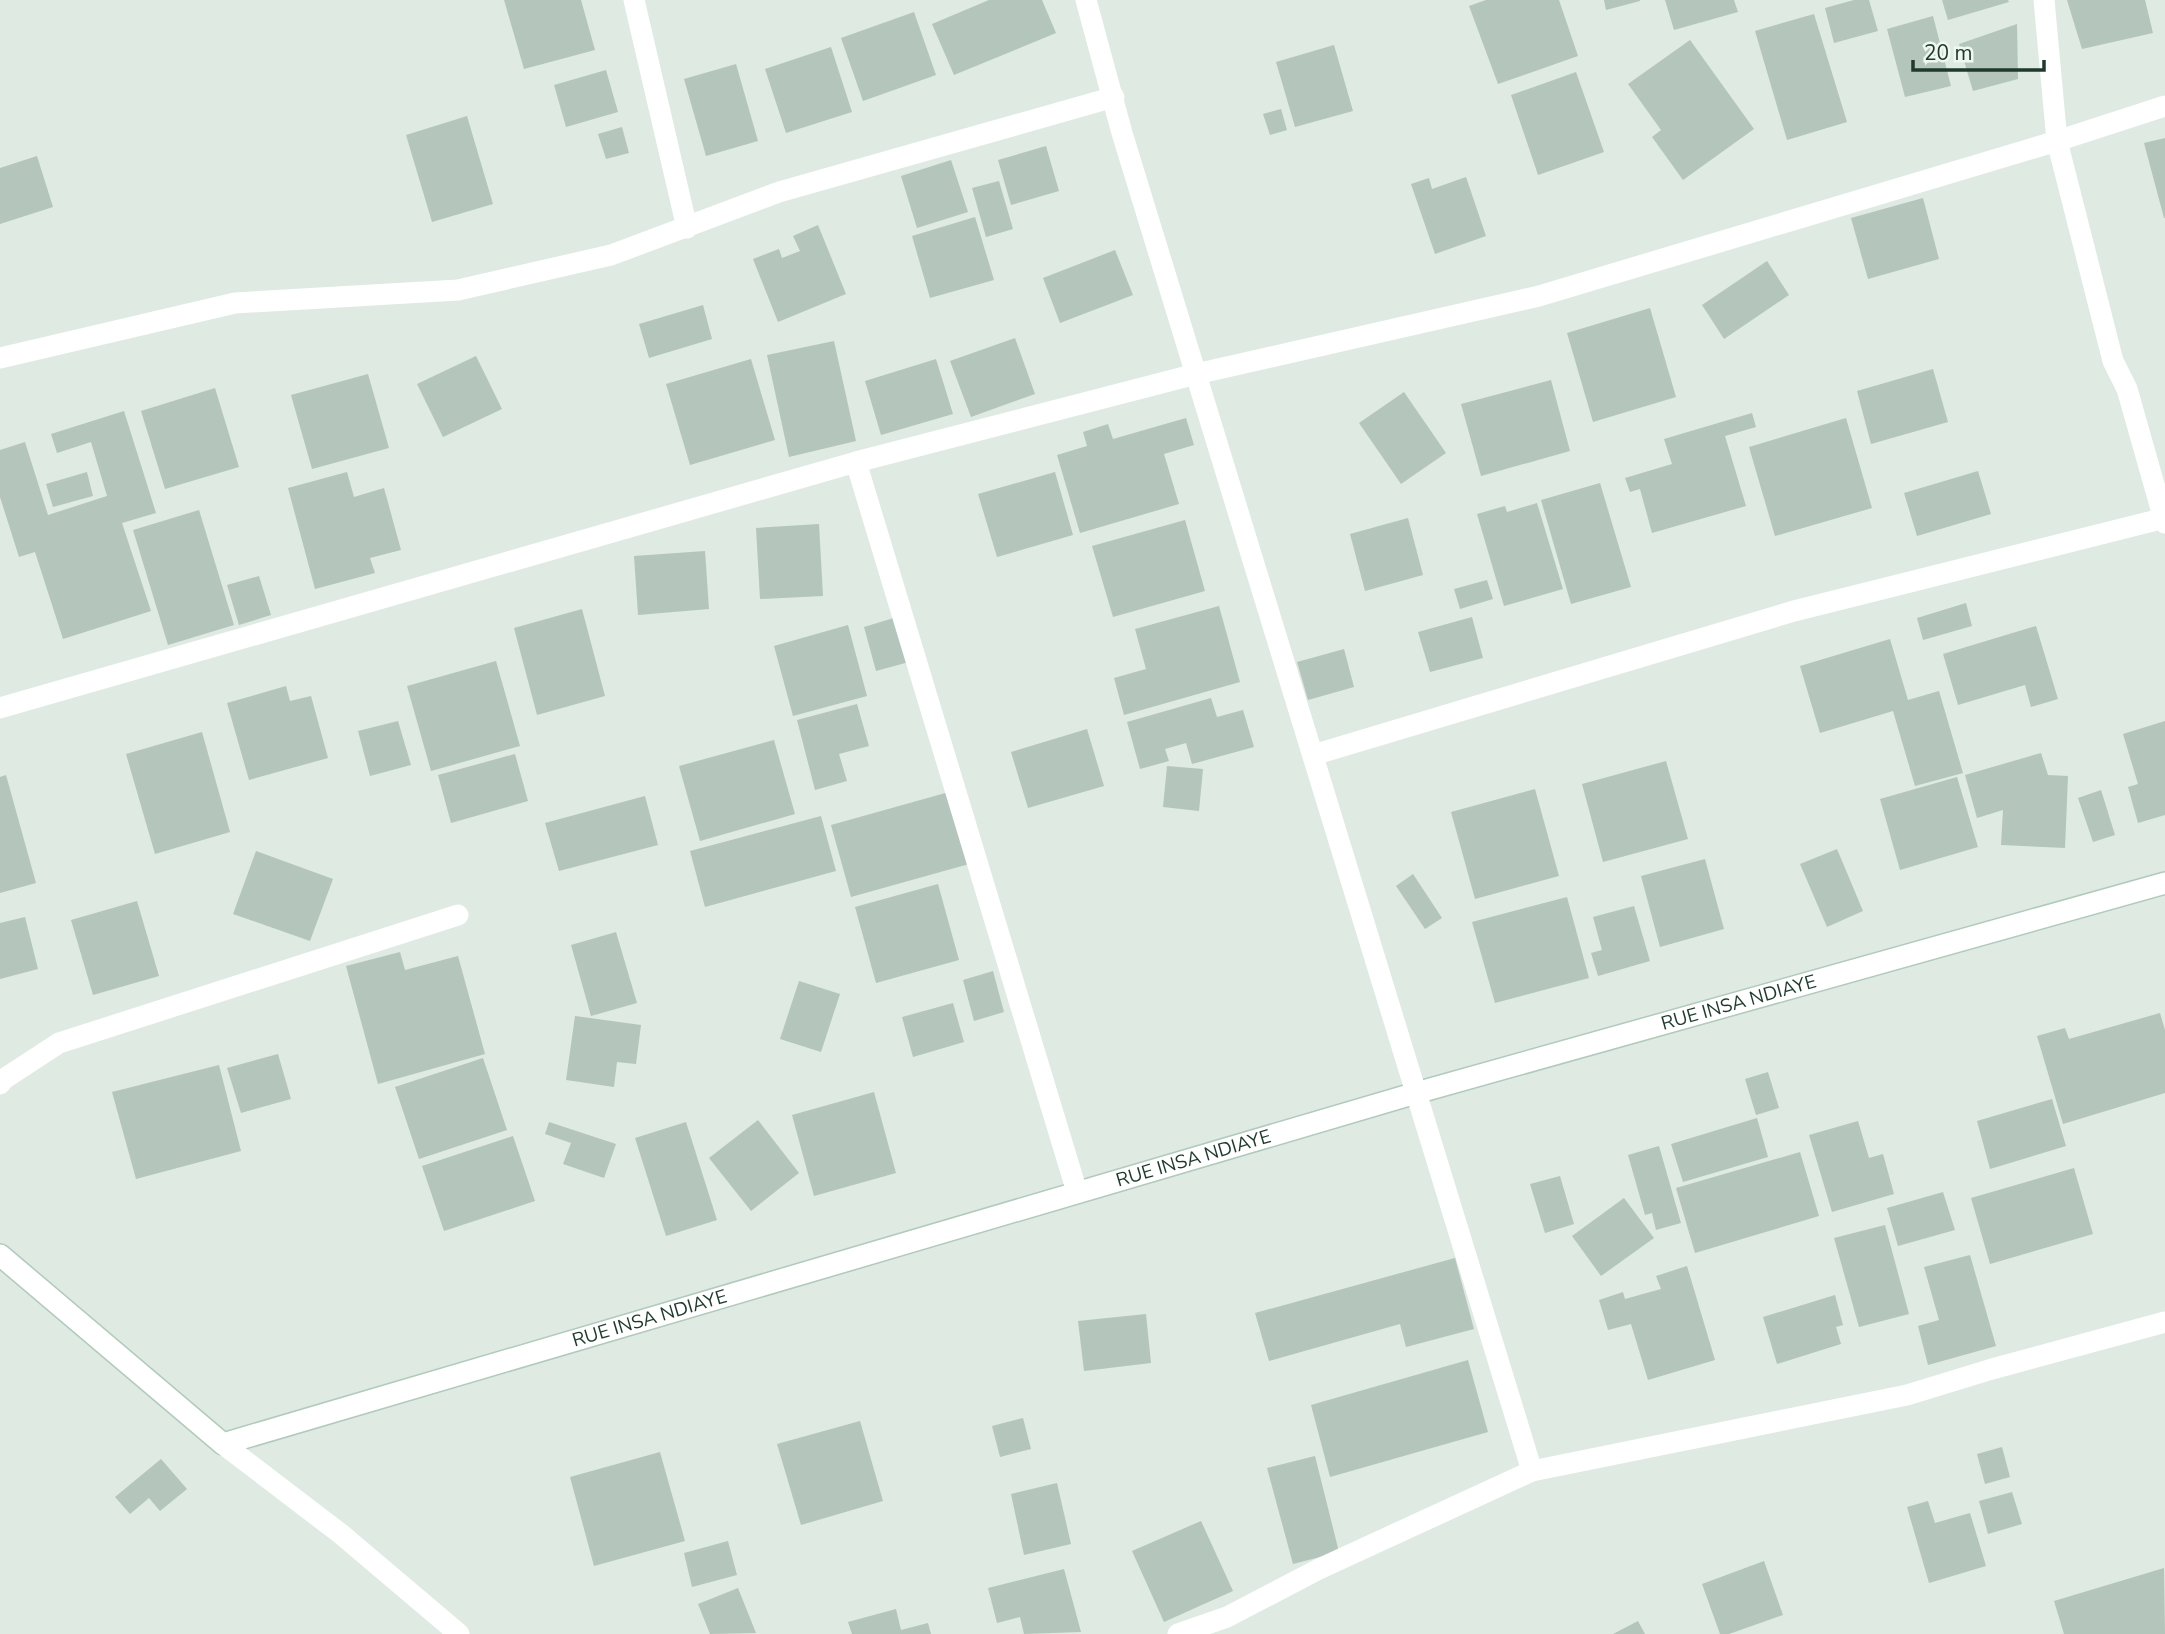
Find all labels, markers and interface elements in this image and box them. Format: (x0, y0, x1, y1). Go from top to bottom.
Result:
scale bar (1913, 28, 2044, 72)
text: 20 m (1924, 39, 1973, 67)
street label: RUE INSA NDIAYE (1658, 968, 1819, 1037)
street label: RUE INSA NDIAYE (1113, 1123, 1274, 1194)
street label: RUE INSA NDIAYE (569, 1283, 730, 1354)

